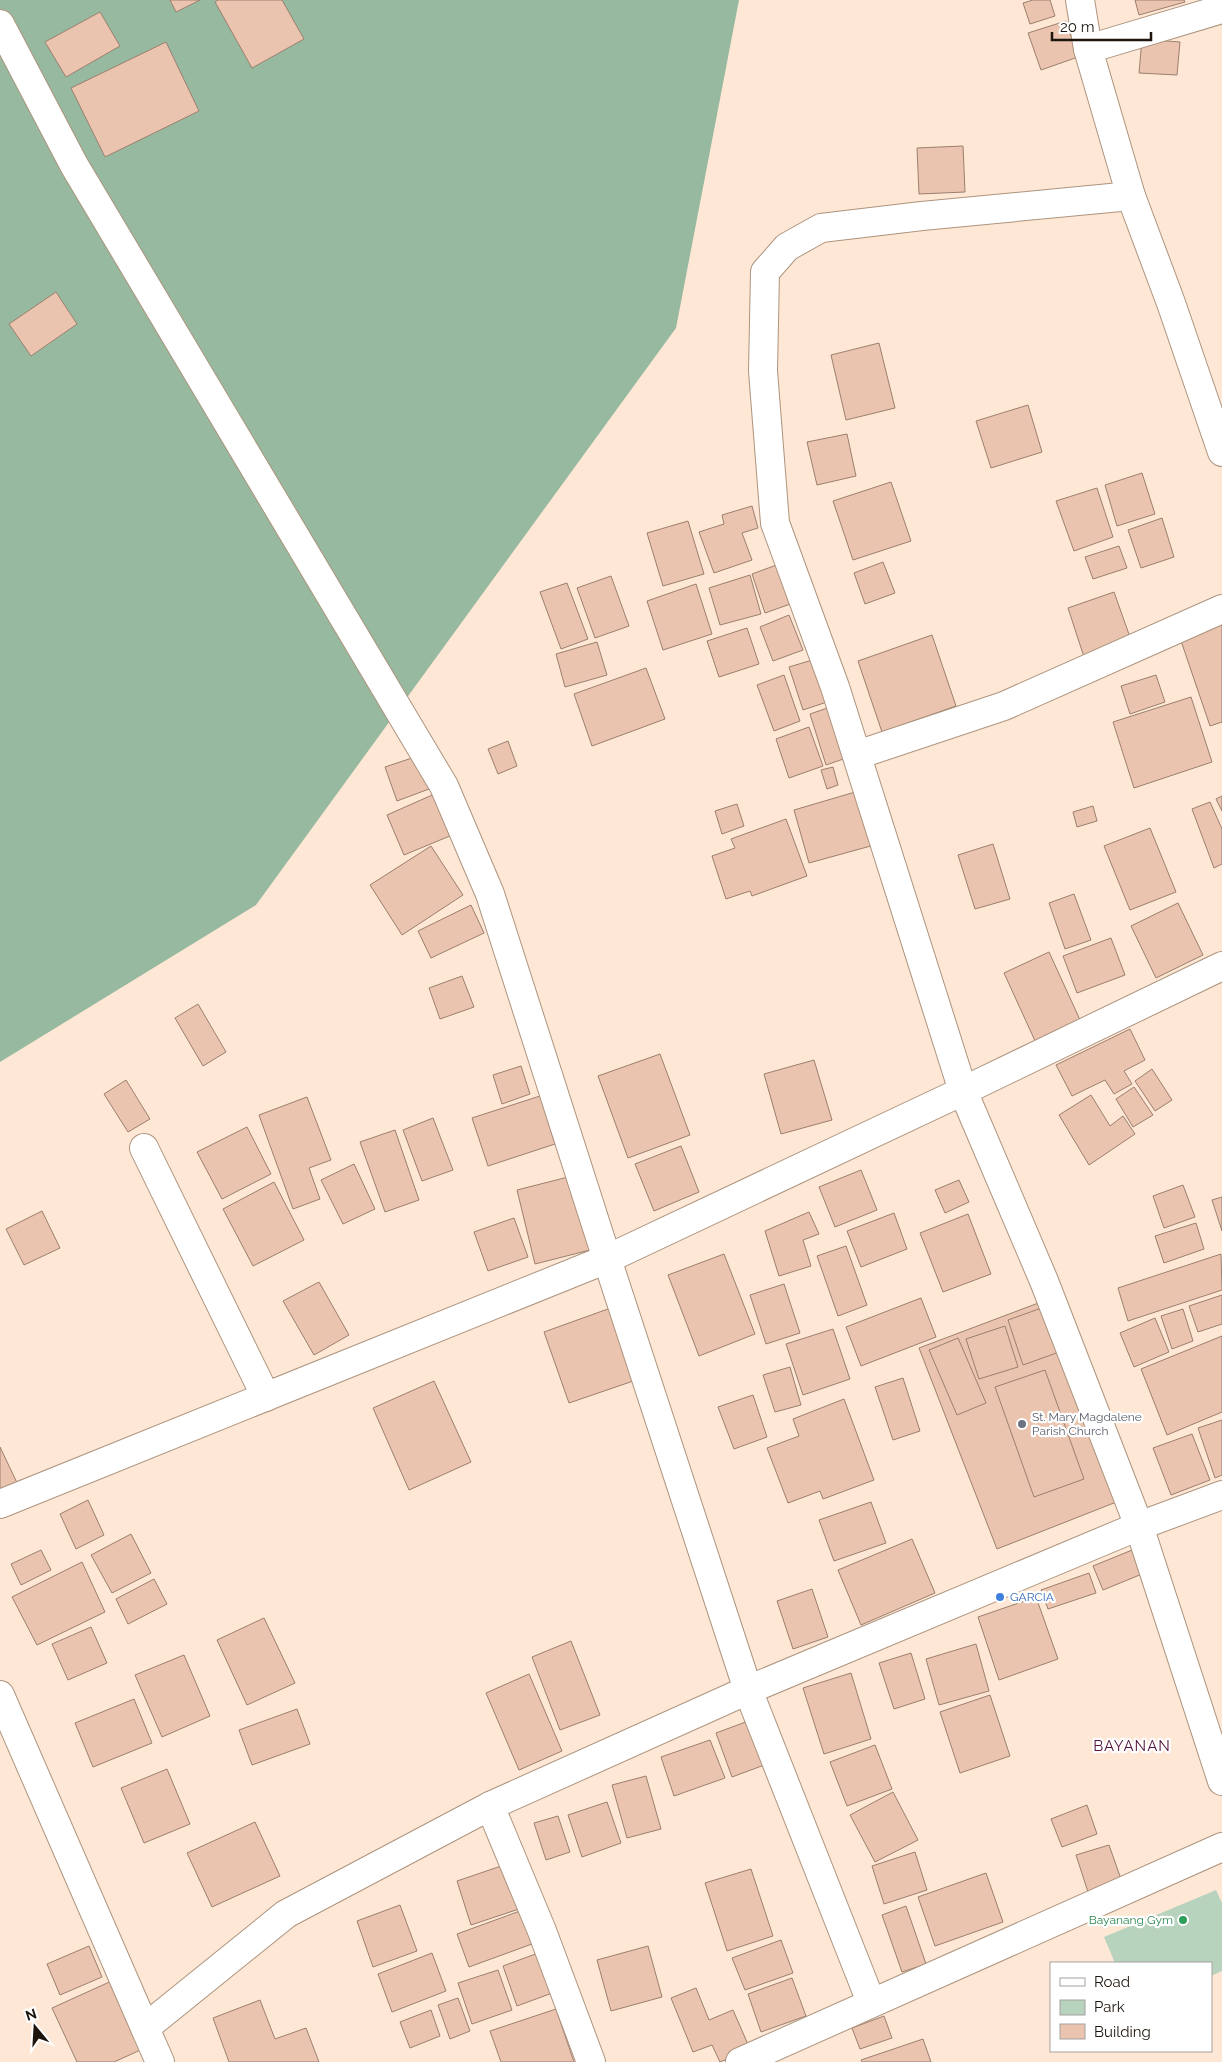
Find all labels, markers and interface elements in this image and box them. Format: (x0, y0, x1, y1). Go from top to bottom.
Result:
scale bar (1052, 10, 1151, 42)
text: 20 m (1060, 18, 1095, 36)
place label: St. Mary Magdalene Parish Church (1032, 1410, 1142, 1438)
marker: St. Mary Magdalene Parish Church (1016, 1418, 1028, 1430)
place label: GARCIA (1010, 1590, 1054, 1604)
marker: GARCIA (994, 1591, 1006, 1603)
district label: BAYANAN (1093, 1737, 1171, 1755)
place label: Bayanang Gym (1089, 1913, 1173, 1927)
marker: Bayanang Gym (1177, 1914, 1189, 1926)
legend (1050, 1962, 1212, 2052)
text: Road (1094, 1973, 1130, 1991)
text: Park (1094, 1998, 1125, 2016)
north arrow (10, 2002, 60, 2052)
text: N (23, 2005, 39, 2024)
text: Building (1094, 2023, 1151, 2041)

